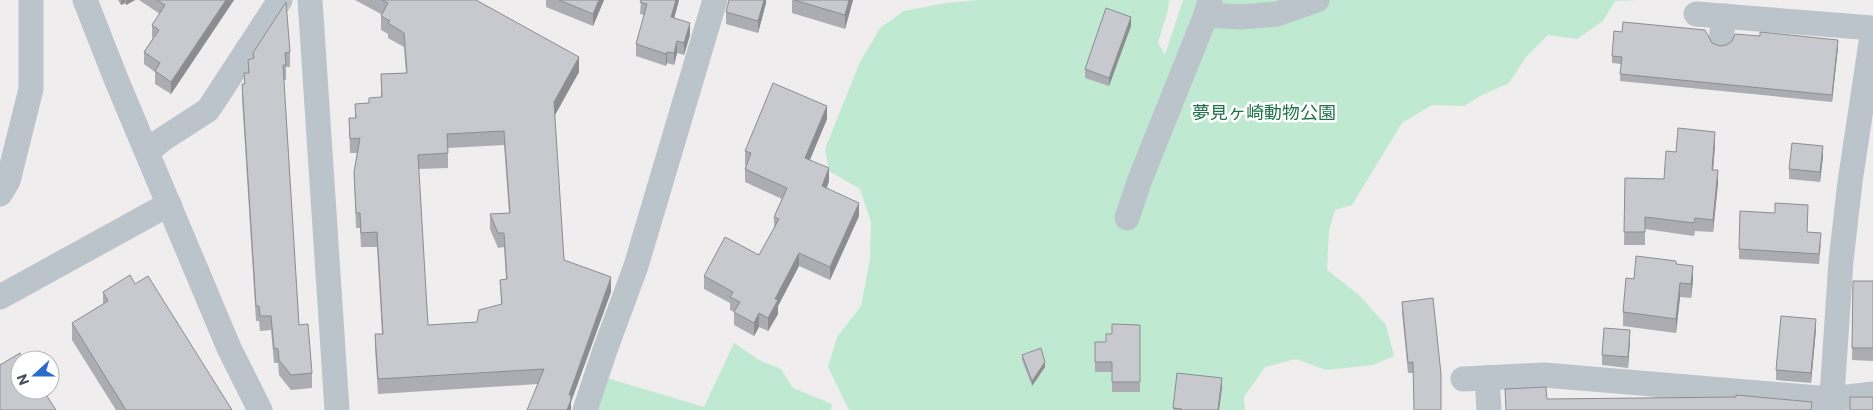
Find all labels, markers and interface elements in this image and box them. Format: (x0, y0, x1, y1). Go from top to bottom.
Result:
park label: 夢見ヶ崎動物公園 (1192, 101, 1336, 123)
north arrow (10, 350, 60, 400)
text: N (13, 372, 32, 388)

